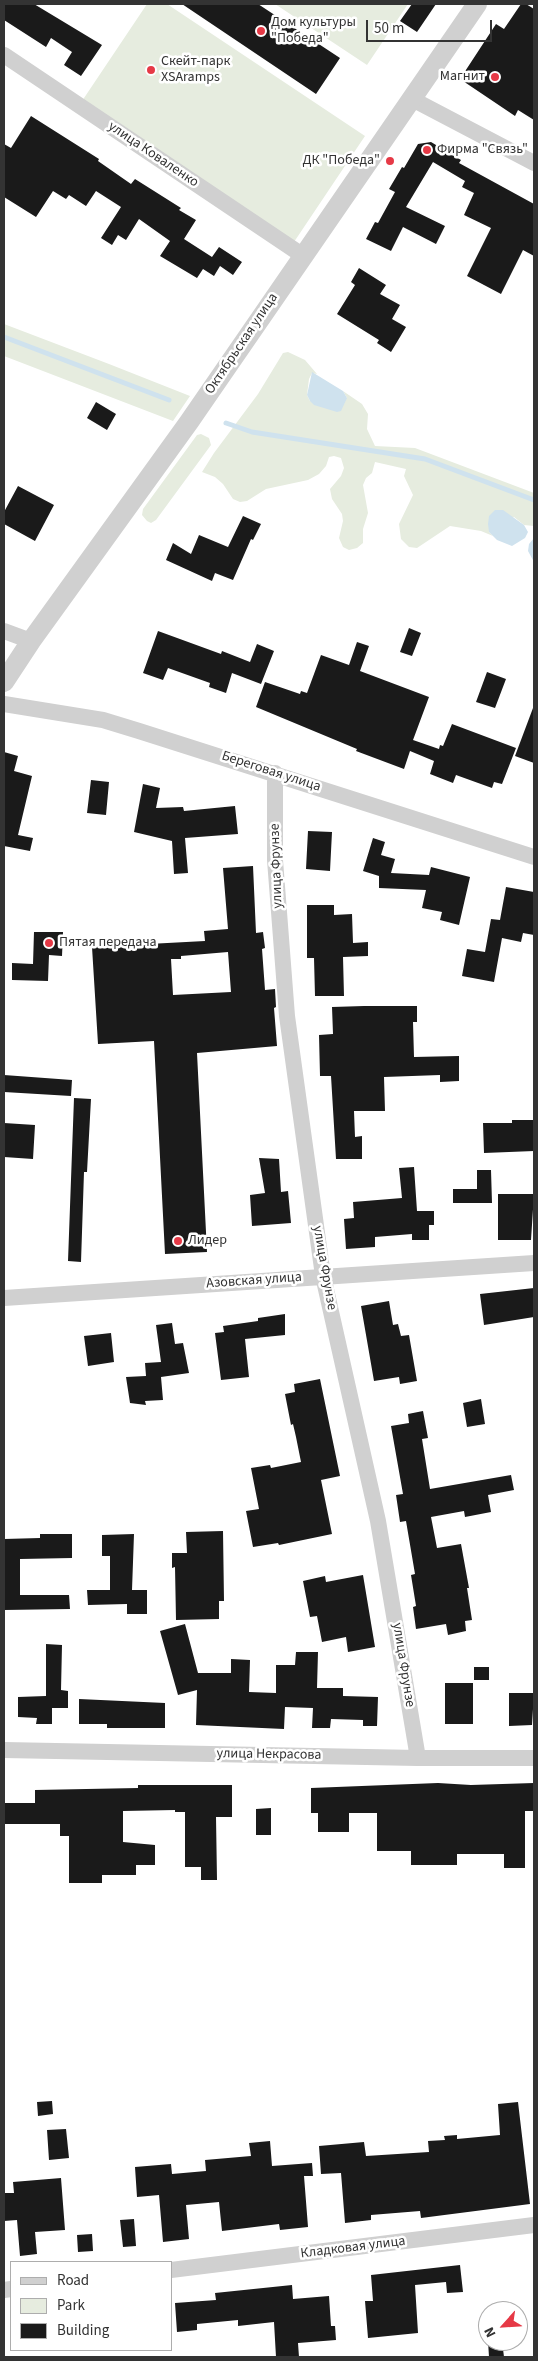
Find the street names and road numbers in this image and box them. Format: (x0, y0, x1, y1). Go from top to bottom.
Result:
street label: улица Коваленко (104, 118, 202, 192)
street label: Октябрьская улица (202, 290, 282, 398)
street label: Береговая улица (219, 748, 323, 796)
street label: улица Фрунзе (267, 823, 287, 909)
street label: улица Фрунзе (308, 1225, 340, 1311)
street label: Азовская улица (206, 1269, 302, 1293)
street label: улица Фрунзе (388, 1622, 418, 1708)
street label: улица Некрасова (216, 1746, 322, 1764)
street label: Кладковая улица (300, 2233, 406, 2263)

